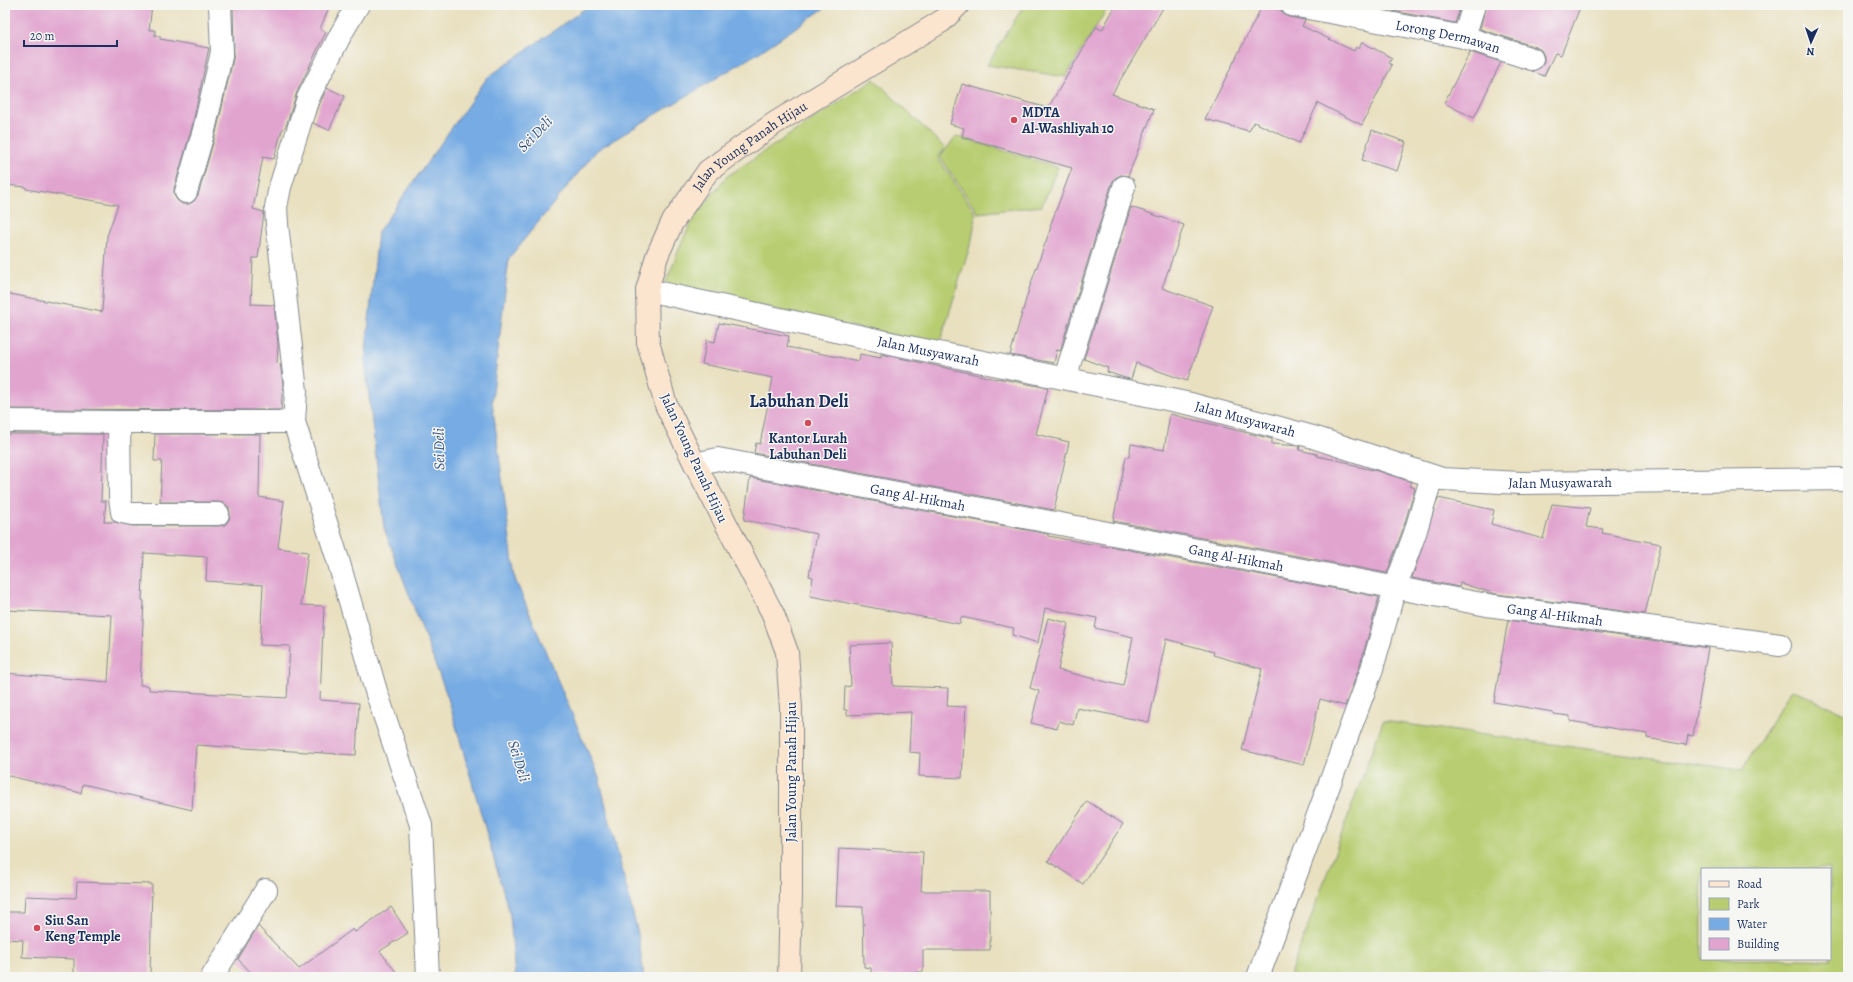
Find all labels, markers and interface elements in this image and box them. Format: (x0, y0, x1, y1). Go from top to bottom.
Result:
street label: Lorong Dermawan (1394, 15, 1503, 58)
scale bar (24, 22, 117, 48)
north arrow (1791, 22, 1831, 62)
text: 20 m (30, 28, 54, 44)
text: N (1806, 44, 1815, 59)
street label: Jalan Young Panah Hijau (688, 96, 811, 195)
place label: MDTA Al-Washliyah 10 (1021, 103, 1114, 138)
water label: Sei Deli (513, 112, 557, 156)
marker: MDTA Al-Washliyah 10 (1009, 115, 1019, 125)
street label: Jalan Musyawarah (876, 331, 982, 371)
district label: Labuhan Deli (749, 389, 849, 413)
street label: Jalan Young Panah Hijau (656, 390, 732, 526)
street label: Jalan Musyawarah (1193, 396, 1298, 442)
marker: Kantor Lurah Labuhan Deli (803, 418, 813, 428)
water label: Sei Deli (429, 428, 449, 470)
place label: Kantor Lurah Labuhan Deli (769, 429, 848, 464)
street label: Jalan Musyawarah (1508, 472, 1612, 493)
street label: Gang Al-Hikmah (869, 479, 968, 515)
street label: Gang Al-Hikmah (1187, 539, 1286, 576)
street label: Gang Al-Hikmah (1506, 598, 1605, 630)
street label: Jalan Young Panah Hijau (782, 701, 801, 842)
water label: Sei Deli (503, 738, 535, 784)
legend (1701, 868, 1831, 960)
text: Road (1737, 876, 1763, 892)
text: Park (1737, 896, 1760, 912)
place label: Siu San Keng Temple (45, 911, 121, 946)
text: Water (1736, 916, 1767, 932)
marker: Siu San Keng Temple (32, 923, 42, 933)
text: Building (1737, 936, 1779, 952)

